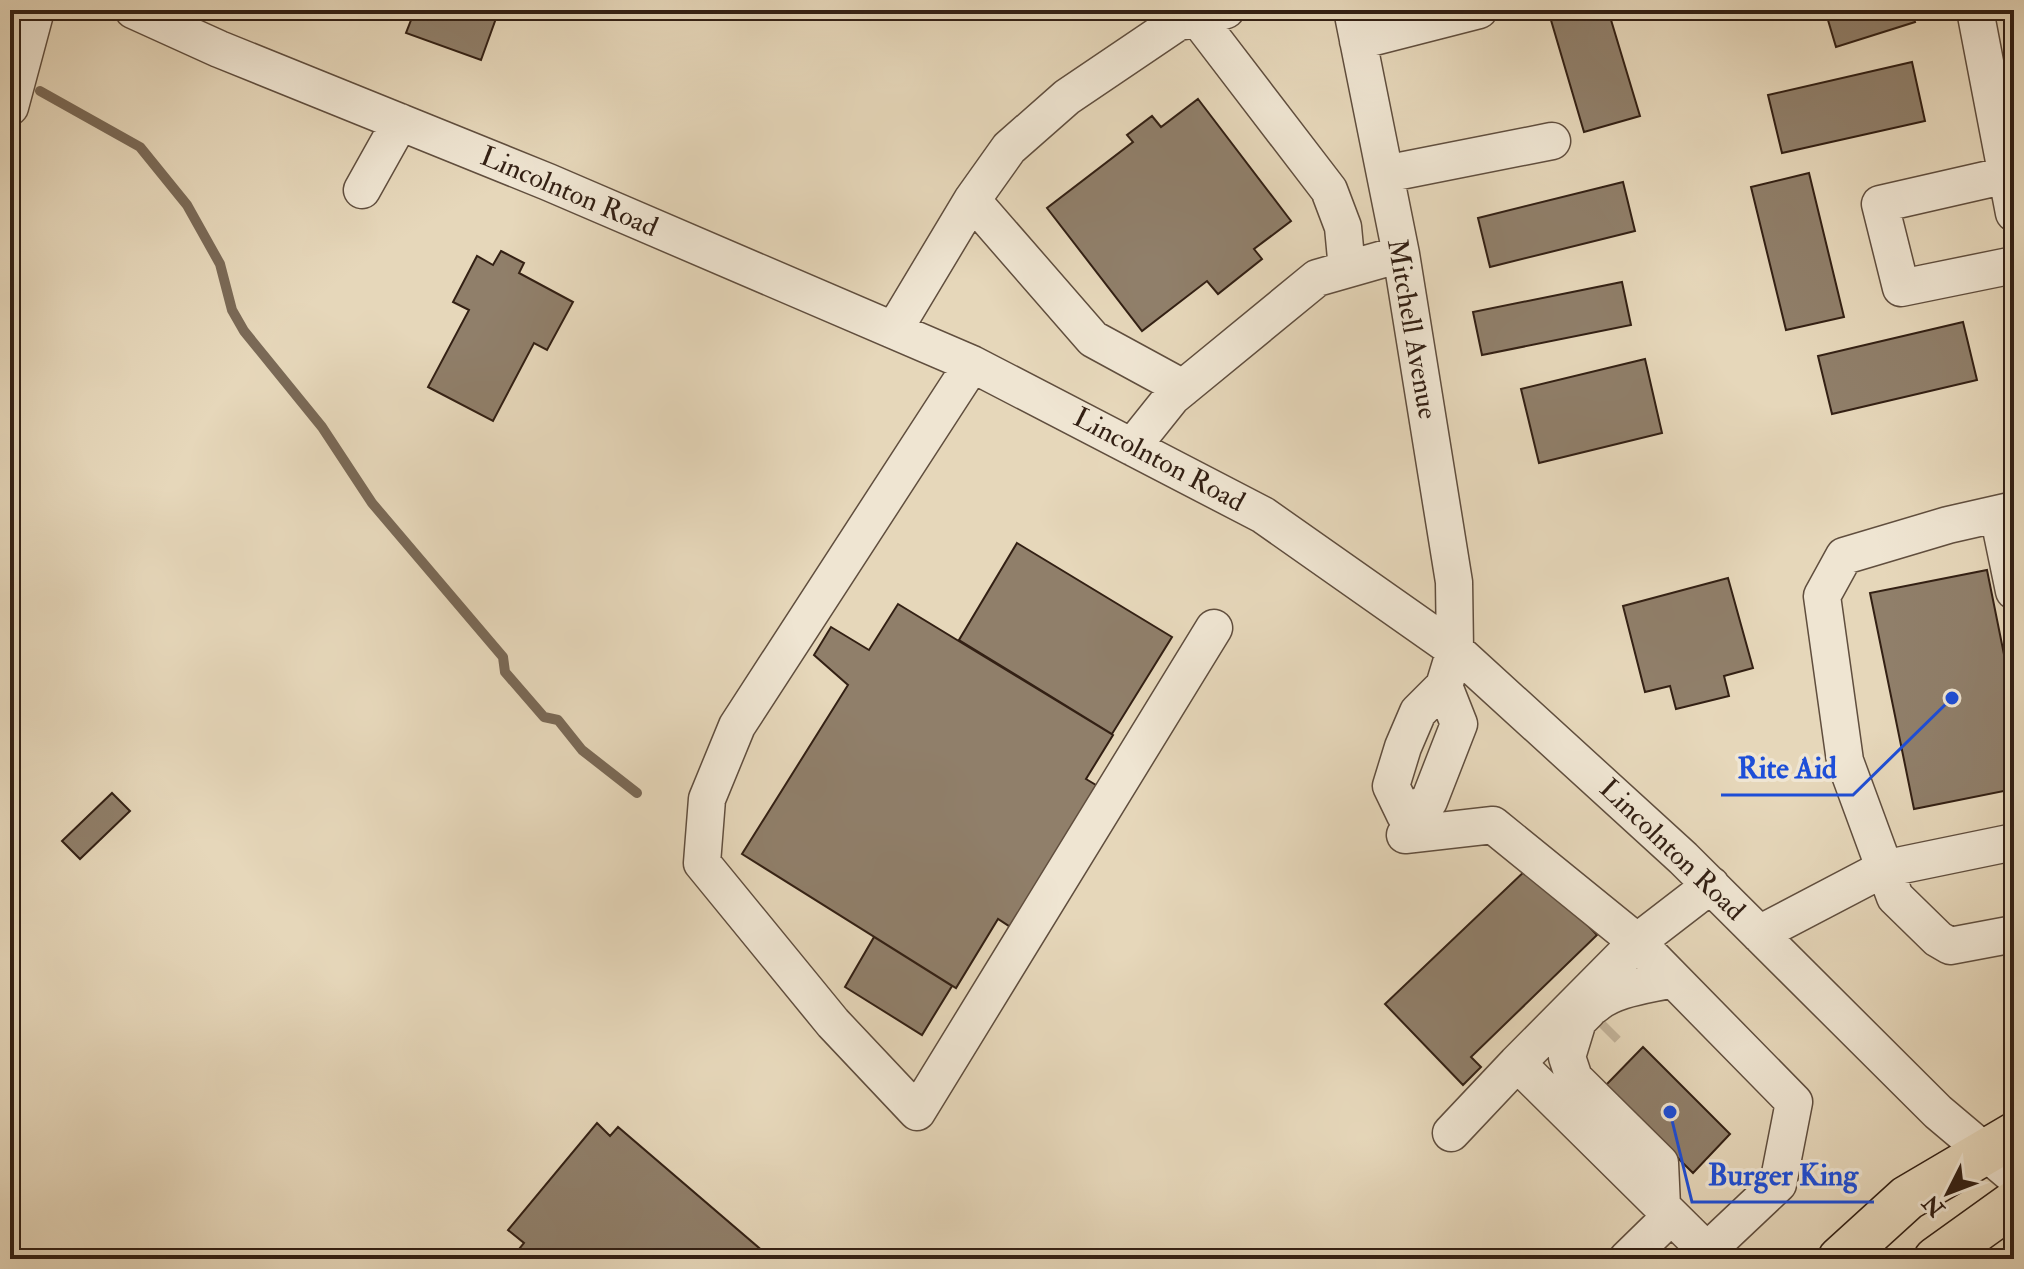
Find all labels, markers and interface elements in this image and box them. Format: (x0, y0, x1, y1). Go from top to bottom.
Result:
street label: Lincolnton Road (475, 139, 663, 245)
street label: Mitchell Avenue (1379, 236, 1445, 422)
street label: Lincolnton Road (1067, 400, 1251, 520)
callout: Rite Aid (1721, 741, 1853, 795)
text: Rite Aid (1737, 750, 1837, 787)
street label: Lincolnton Road (1592, 772, 1752, 929)
callout: Burger King (1692, 1148, 1874, 1202)
north arrow (1908, 1153, 1988, 1233)
text: Burger King (1708, 1157, 1859, 1194)
text: N (1917, 1189, 1952, 1223)

